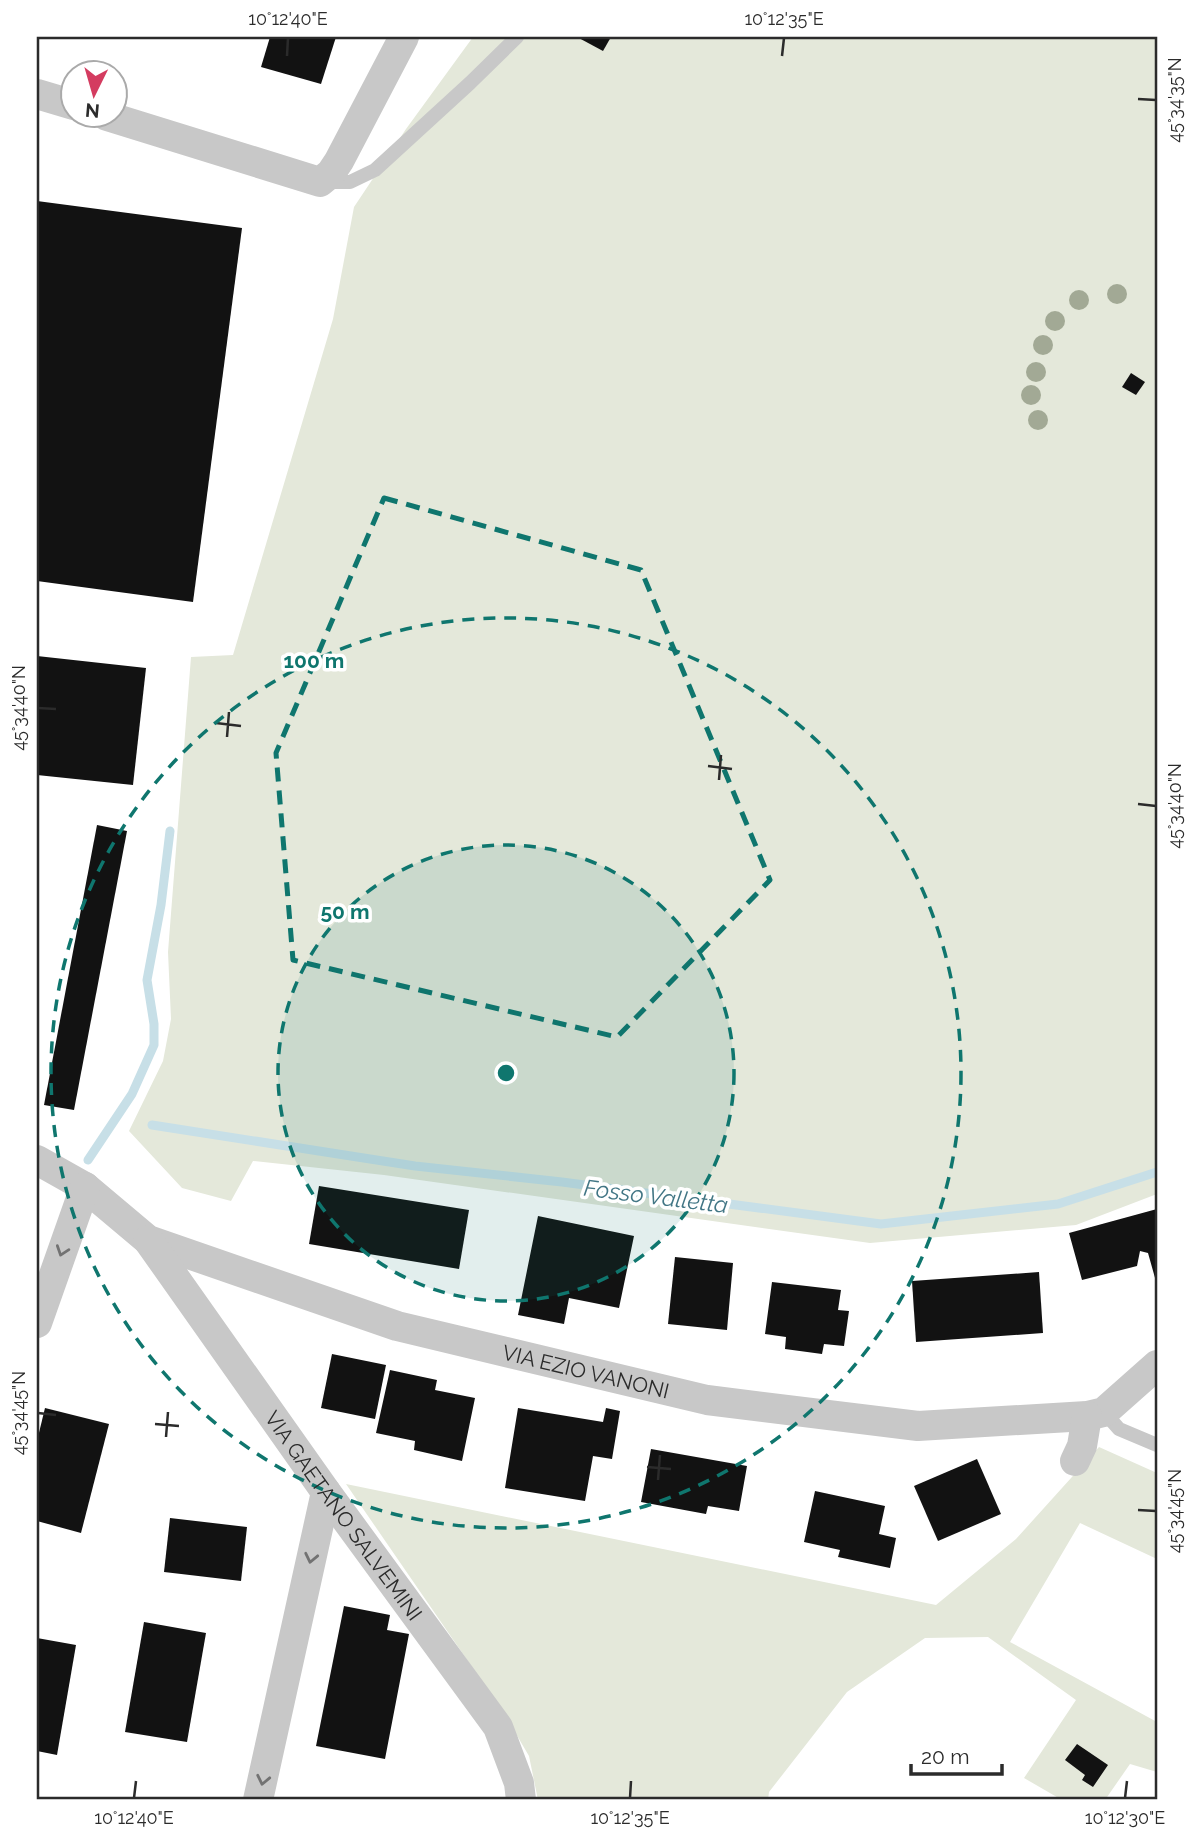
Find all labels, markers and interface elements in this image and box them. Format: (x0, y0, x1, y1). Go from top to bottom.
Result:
text: 10°12'40"E (248, 8, 328, 29)
text: 10°12'35"E (744, 8, 824, 29)
text: 45°34'35"N (1164, 57, 1185, 143)
north arrow (60, 60, 130, 130)
text: N (84, 99, 101, 123)
text: 100 m (284, 648, 344, 673)
text: 45°34'40"N (8, 665, 29, 751)
text: 45°34'40"N (1164, 763, 1185, 849)
text: 50 m (320, 899, 370, 924)
centre of rings (494, 1061, 518, 1085)
water label: Fosso Valletta (582, 1174, 730, 1218)
one-way arrow (56, 1244, 70, 1256)
street label: VIA EZIO VANONI (500, 1339, 672, 1403)
text: 45°34'45"N (8, 1371, 29, 1455)
street label: VIA GAETANO SALVEMINI (260, 1406, 428, 1625)
text: 45°34'45"N (1164, 1469, 1185, 1553)
one-way arrow (305, 1552, 320, 1564)
scale bar (911, 1732, 1002, 1776)
text: 20 m (921, 1744, 969, 1769)
one-way arrow (256, 1774, 271, 1786)
text: 10°12'40"E (94, 1807, 174, 1828)
text: 10°12'35"E (590, 1807, 670, 1828)
text: 10°12'30"E (1085, 1807, 1165, 1828)

